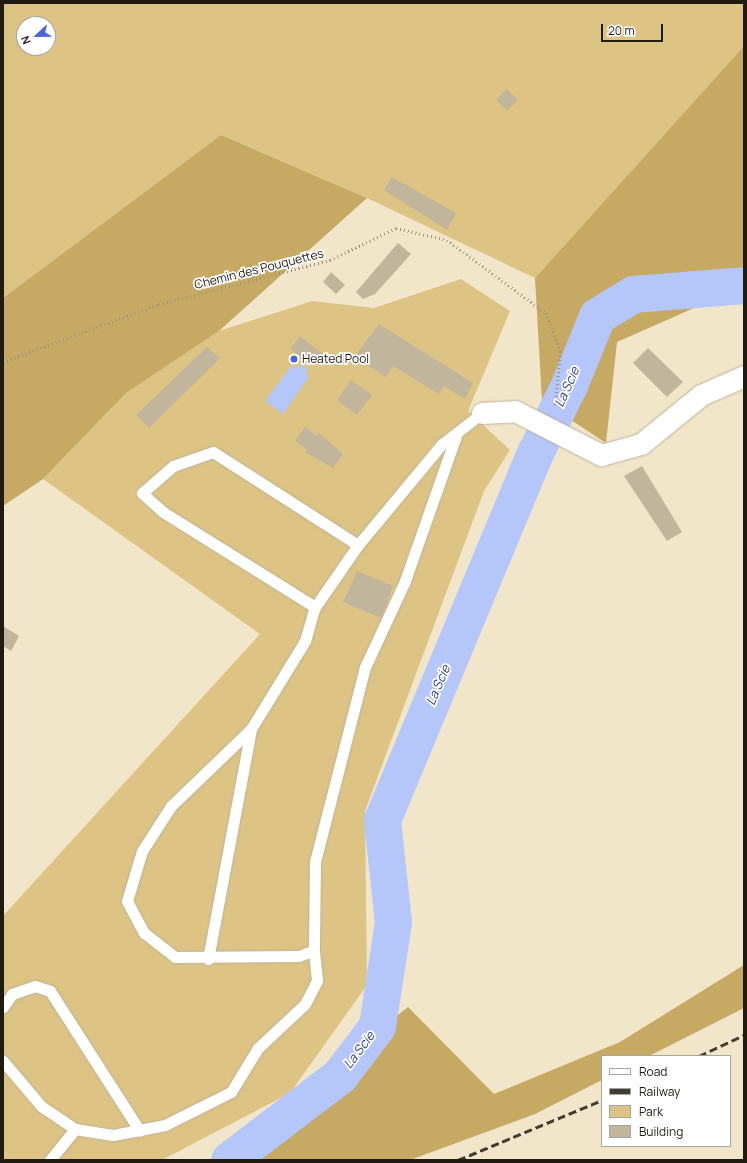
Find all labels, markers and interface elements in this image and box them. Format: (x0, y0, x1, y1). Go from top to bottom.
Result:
north arrow (16, 16, 56, 56)
scale bar (603, 16, 665, 42)
text: 20 m (608, 22, 635, 39)
text: N (17, 34, 34, 47)
street label: Chemin des Pouquettes (193, 246, 325, 292)
place label: Heated Pool (302, 352, 369, 366)
marker: Heated Pool (289, 354, 299, 364)
water label: La Scie (551, 365, 583, 409)
water label: La Scie (423, 663, 453, 707)
water label: La Scie (340, 1028, 378, 1072)
legend (601, 1055, 731, 1147)
text: Road (639, 1063, 667, 1080)
text: Railway (639, 1083, 680, 1100)
text: Park (639, 1103, 663, 1120)
text: Building (639, 1123, 683, 1140)

